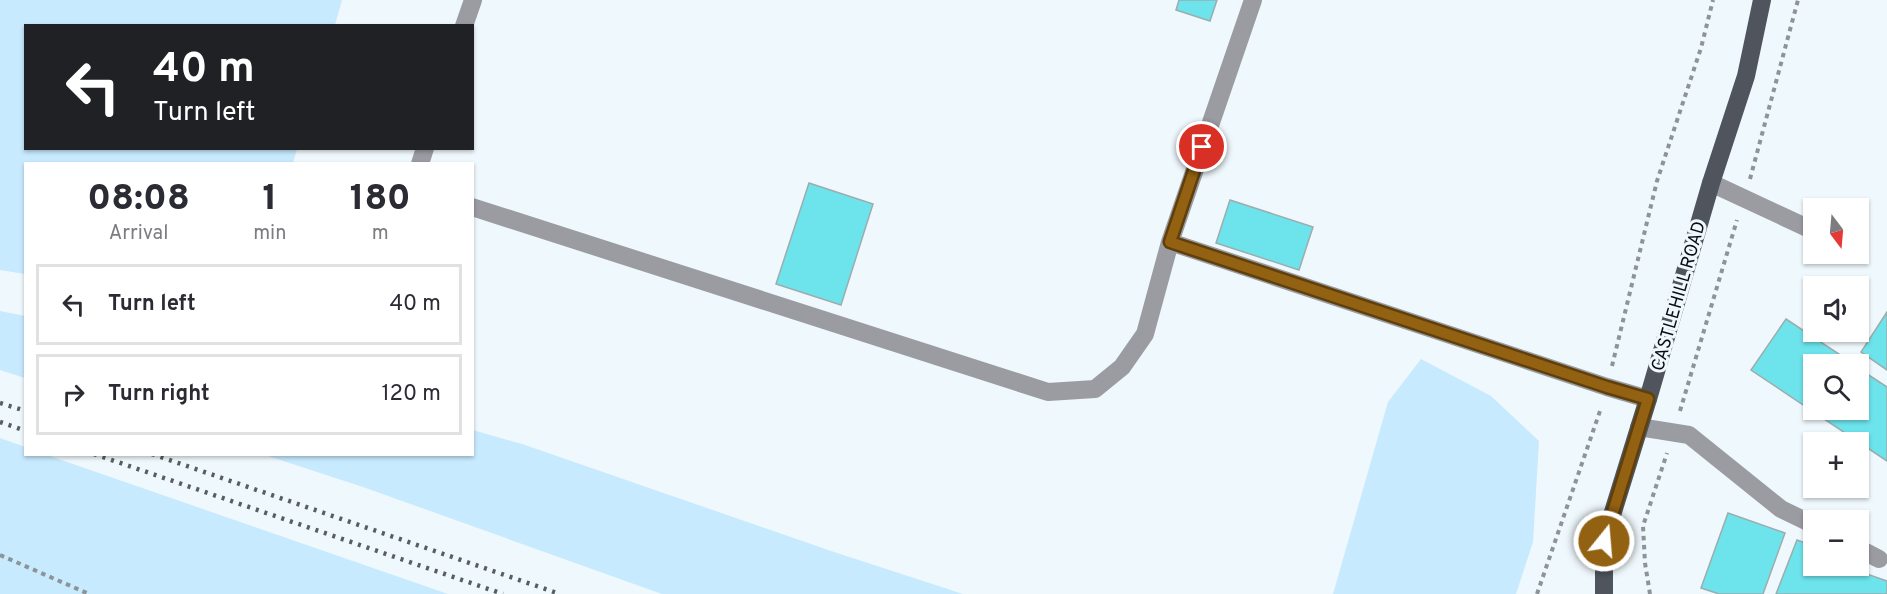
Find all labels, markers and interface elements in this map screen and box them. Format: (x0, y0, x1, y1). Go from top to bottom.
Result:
text: 40 m (153, 44, 255, 97)
icon: left (54, 48, 132, 126)
text: Turn left (153, 96, 255, 130)
pin (1176, 121, 1227, 172)
icon: arrive (1185, 130, 1218, 163)
text: 08:08 (87, 177, 190, 223)
text: 1 (262, 177, 277, 223)
text: 180 (350, 177, 411, 223)
north arrow (1803, 198, 1869, 264)
map controls (1803, 198, 1869, 576)
street label: CASTLEHILL ROAD (1647, 219, 1712, 374)
text: Arrival (109, 221, 168, 247)
text: min (253, 221, 286, 247)
text: m (372, 221, 389, 247)
button: sound (1803, 276, 1869, 342)
icon: left (57, 288, 90, 321)
text: Turn left (108, 291, 196, 318)
text: 40 m (389, 291, 441, 318)
button: search (1803, 354, 1869, 420)
icon: right (57, 378, 90, 411)
text: Turn right (108, 381, 210, 408)
text: 120 m (381, 381, 441, 408)
button: + (1803, 432, 1869, 498)
position arrow (1572, 509, 1636, 573)
button: − (1803, 510, 1869, 576)

